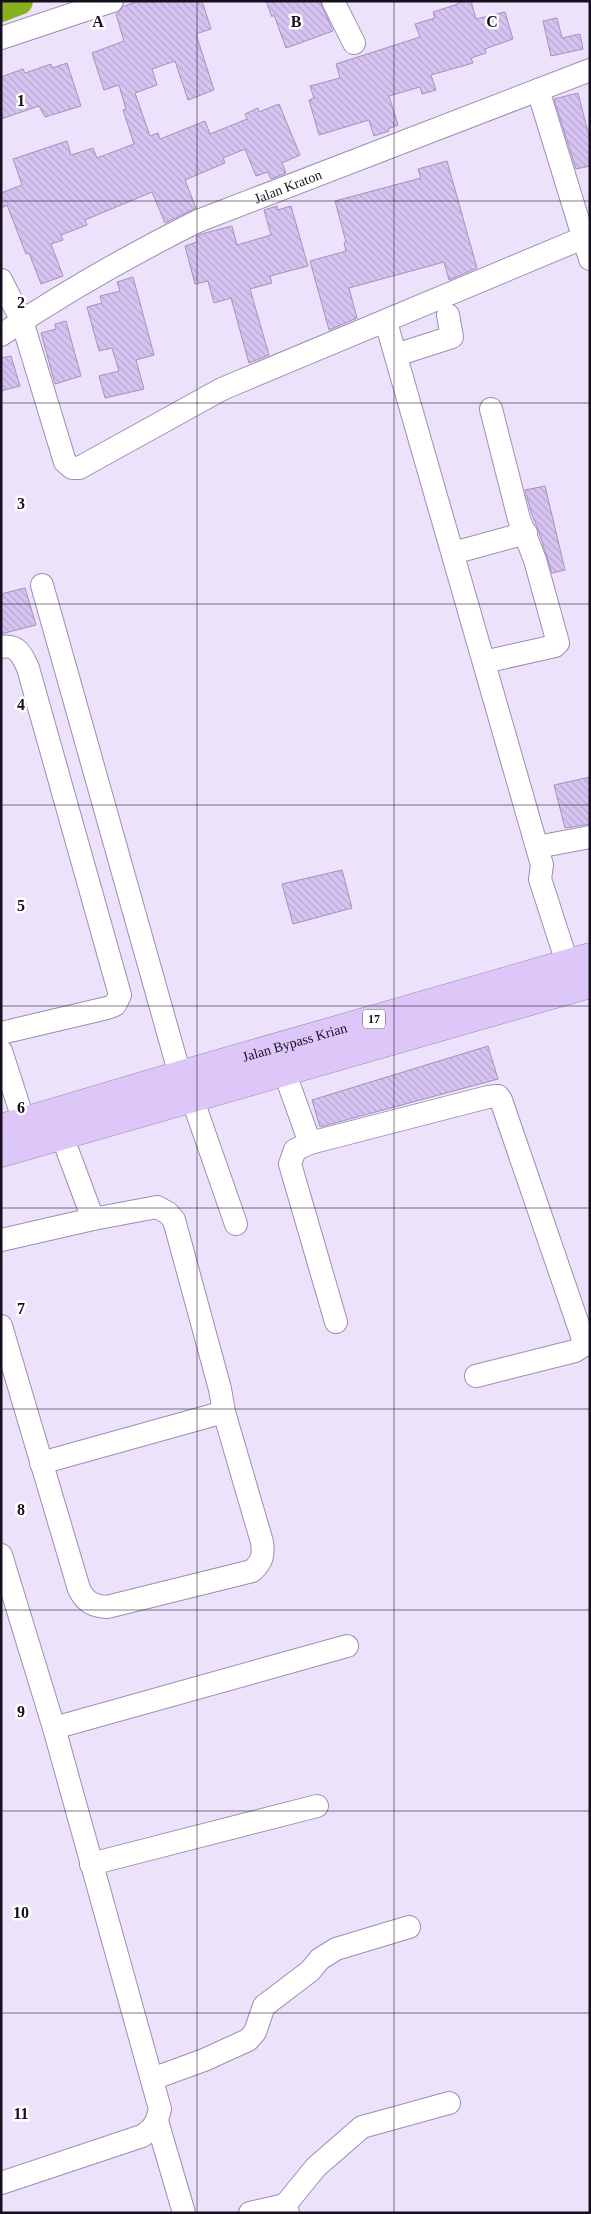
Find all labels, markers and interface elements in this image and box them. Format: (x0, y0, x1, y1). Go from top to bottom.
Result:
text: A (92, 13, 104, 30)
text: B (291, 13, 302, 30)
text: C (486, 13, 498, 30)
text: 1 (17, 92, 25, 109)
street label: Jalan Kraton (252, 167, 324, 206)
text: 2 (17, 294, 25, 311)
text: 3 (17, 495, 25, 512)
text: 4 (17, 696, 25, 713)
text: 5 (17, 897, 25, 914)
road number: 17 (363, 1010, 385, 1028)
street label: Jalan Bypass Krian (241, 1020, 349, 1064)
text: 6 (17, 1099, 25, 1116)
text: 7 (17, 1300, 25, 1317)
text: 8 (17, 1501, 25, 1518)
text: 9 (17, 1703, 25, 1720)
text: 10 (13, 1904, 29, 1921)
text: 11 (13, 2105, 29, 2122)

